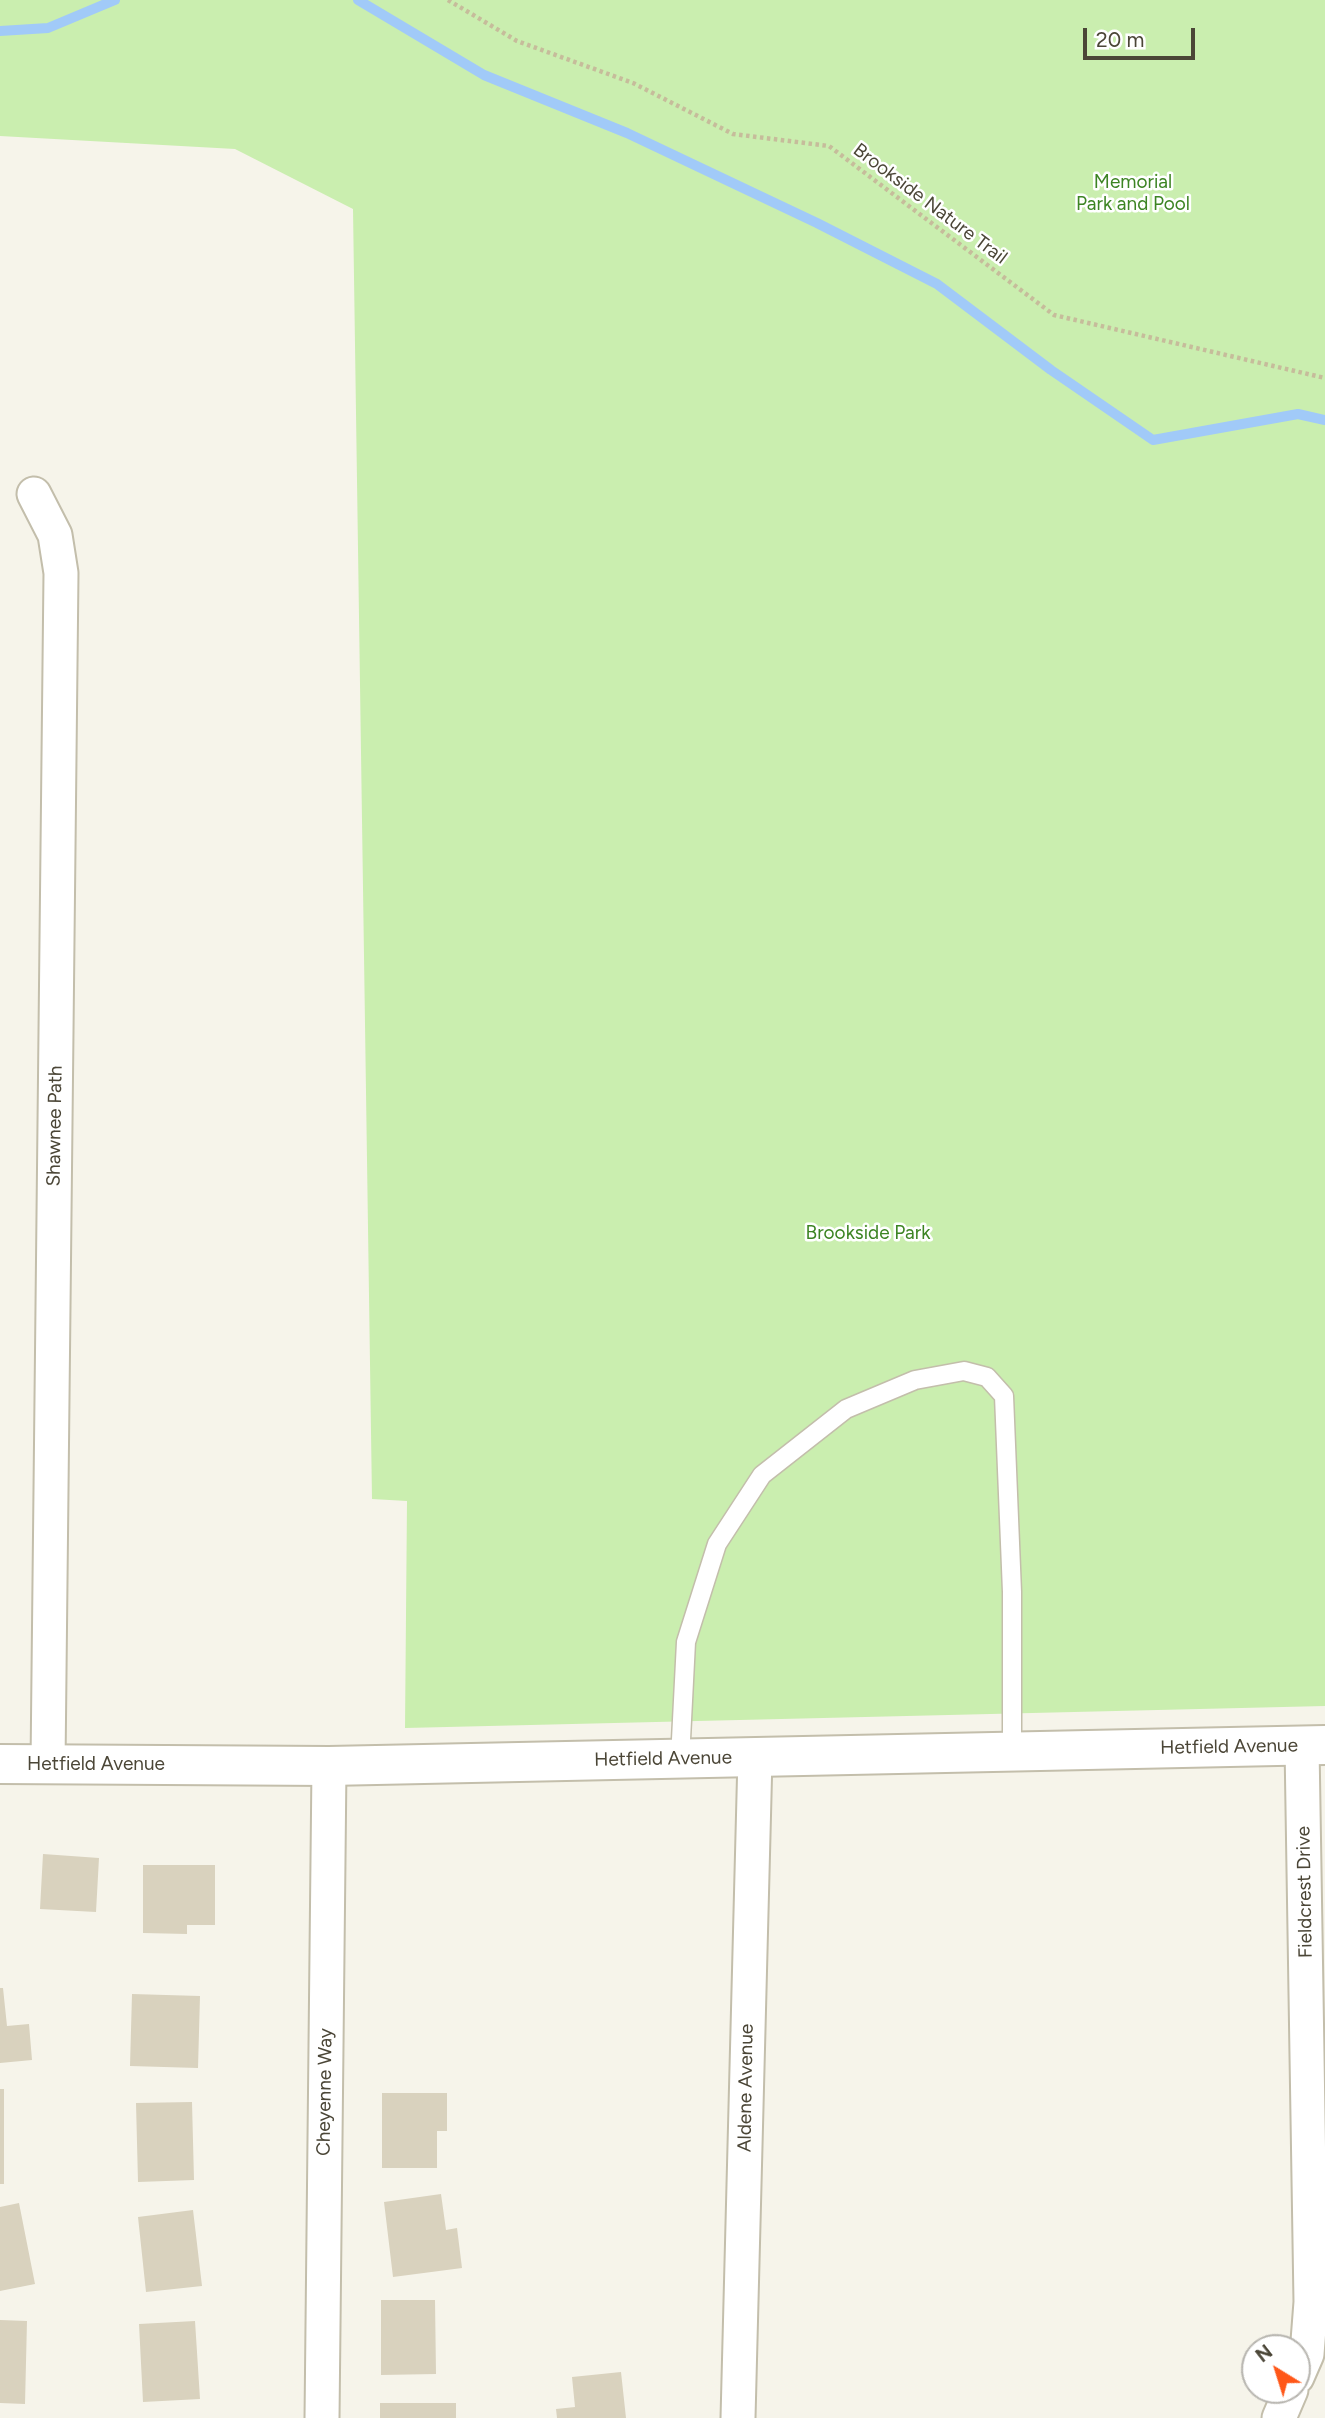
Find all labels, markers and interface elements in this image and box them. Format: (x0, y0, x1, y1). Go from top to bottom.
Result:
scale bar (1087, 14, 1199, 58)
text: 20 m (1096, 27, 1144, 52)
street label: Brookside Nature Trail (849, 139, 1011, 269)
park label: Memorial Park and Pool (1076, 171, 1190, 215)
street label: Shawnee Path (43, 1065, 67, 1187)
park label: Brookside Park (806, 1222, 930, 1244)
street label: Hetfield Avenue (1160, 1734, 1298, 1760)
street label: Hetfield Avenue (594, 1746, 732, 1772)
street label: Hetfield Avenue (27, 1753, 165, 1775)
street label: Fieldcrest Drive (1292, 1826, 1318, 1958)
street label: Aldene Avenue (733, 2024, 759, 2152)
street label: Cheyenne Way (312, 2028, 338, 2156)
north arrow (1241, 2334, 1311, 2404)
text: N (1251, 2340, 1277, 2367)

